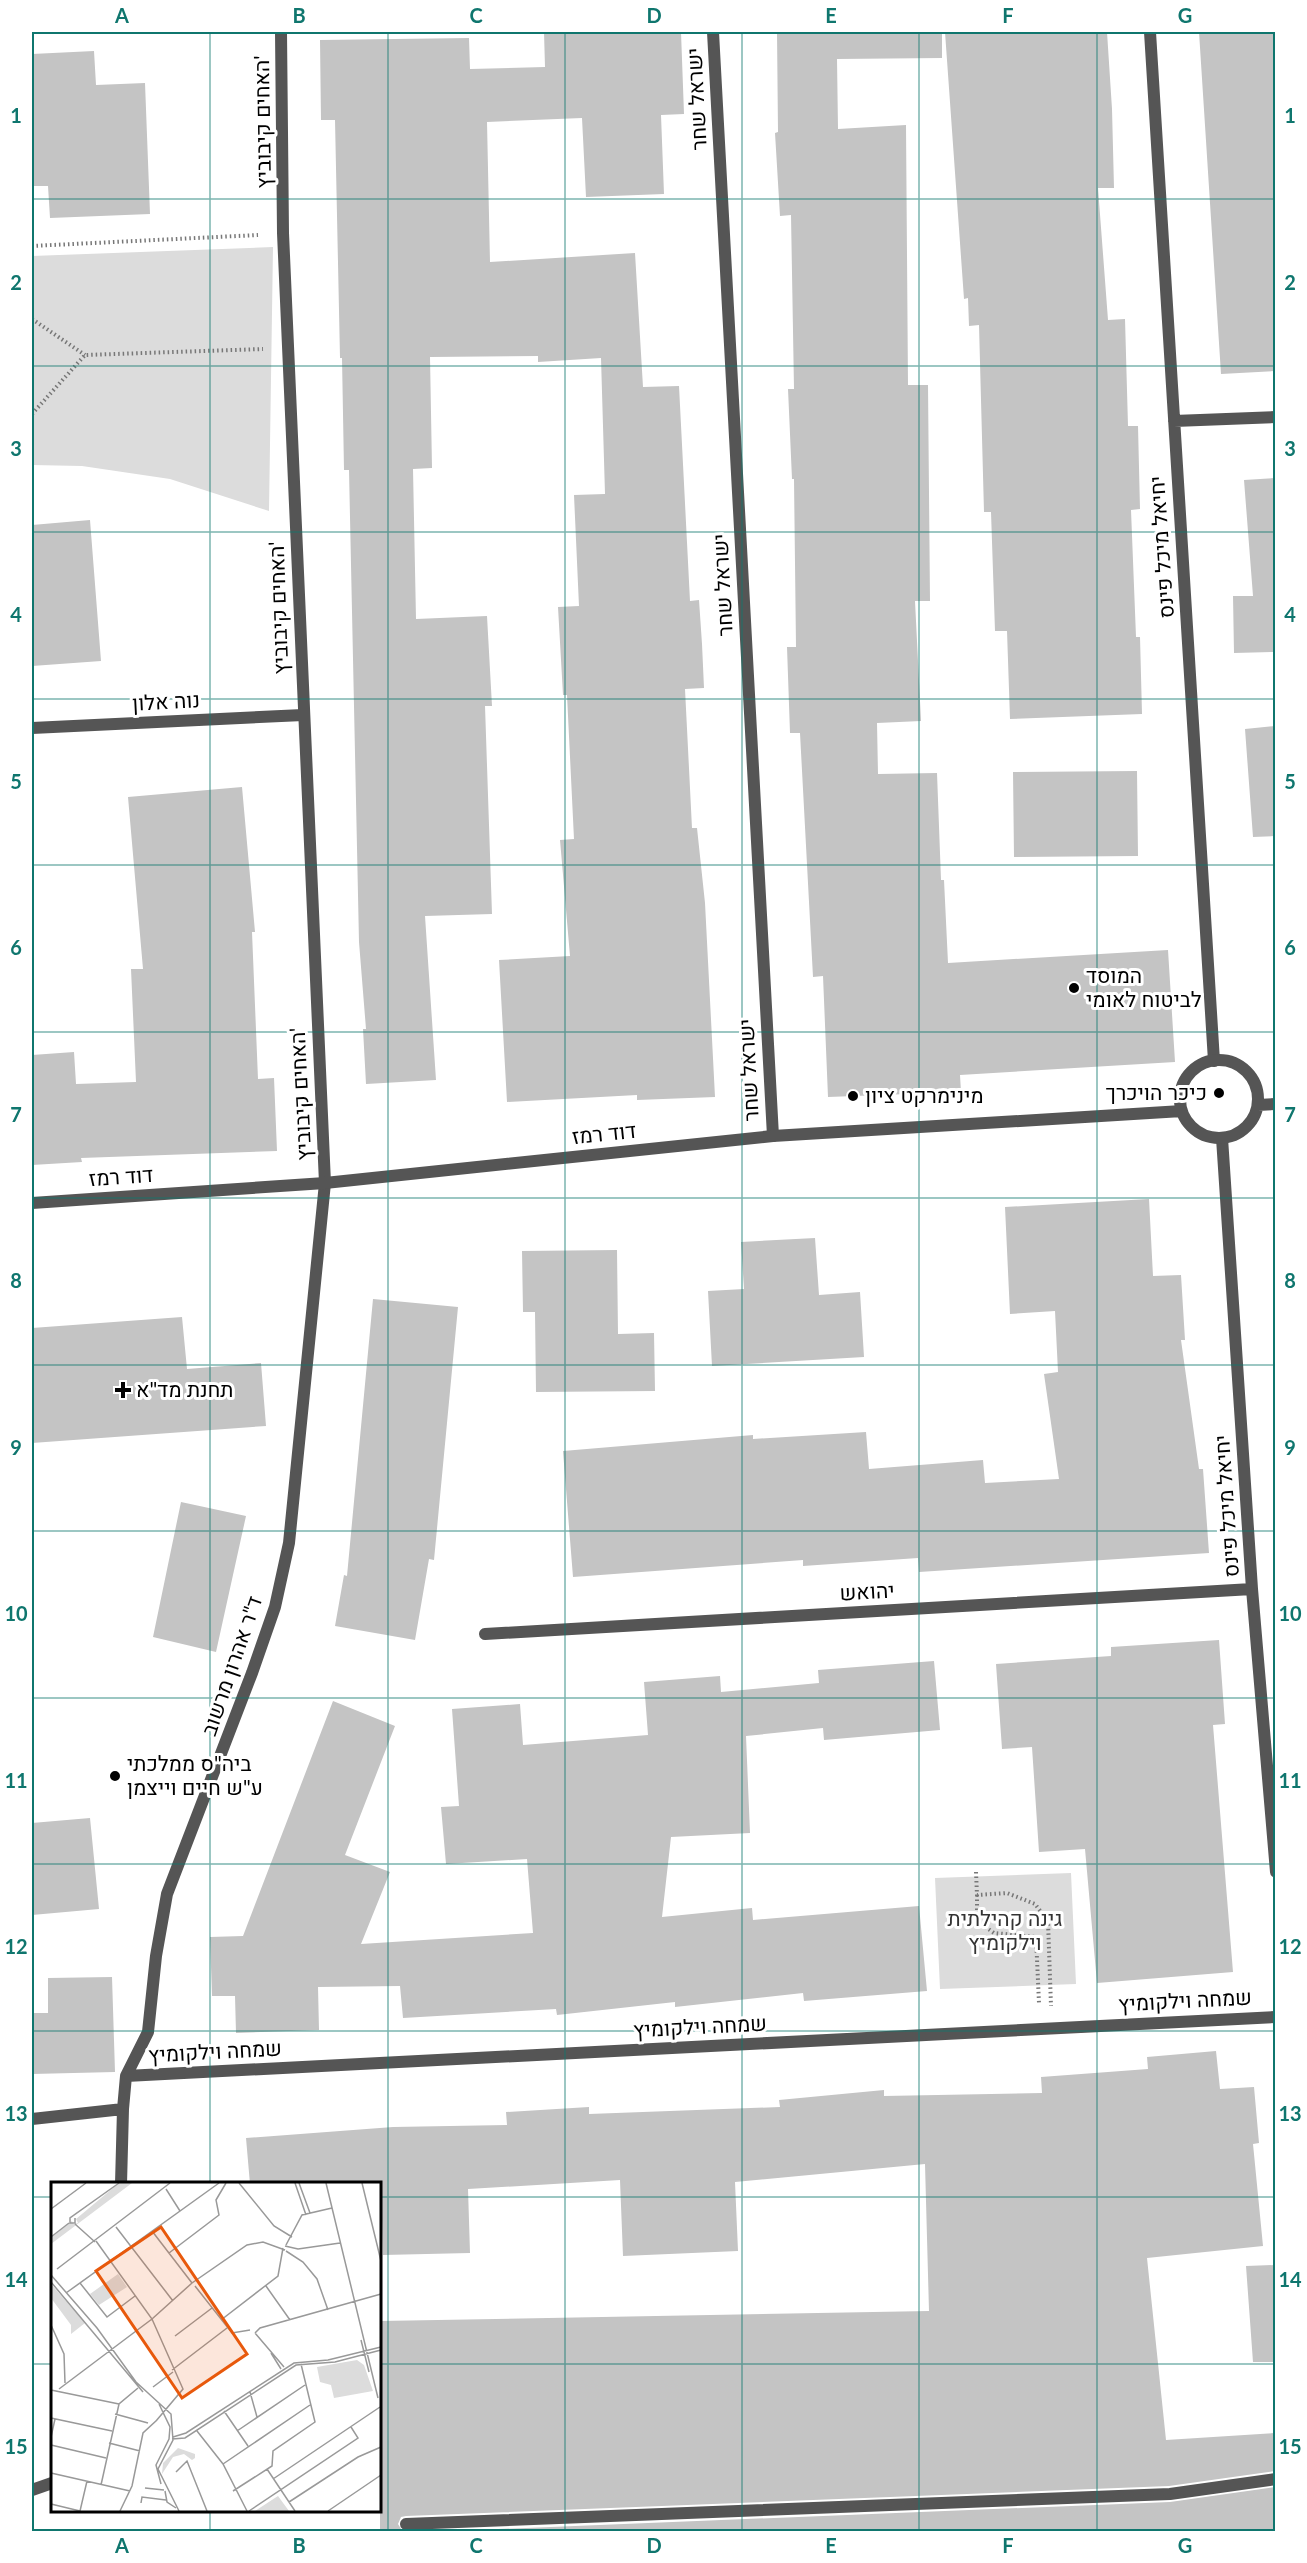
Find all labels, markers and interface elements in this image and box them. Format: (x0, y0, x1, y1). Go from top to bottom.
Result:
text: A (114, 3, 129, 27)
text: B (292, 3, 306, 27)
text: C (469, 3, 483, 27)
text: D (646, 3, 662, 27)
text: E (825, 3, 837, 27)
text: F (1002, 3, 1014, 27)
text: G (1178, 3, 1192, 27)
street label: ישראל שחר (680, 47, 711, 151)
street label: האחים קיבוביץ' (248, 55, 275, 189)
text: 1 (10, 103, 22, 127)
text: 1 (1284, 103, 1296, 127)
text: 2 (10, 270, 22, 294)
text: 2 (1284, 270, 1296, 294)
text: 3 (10, 436, 22, 460)
text: 3 (1284, 436, 1296, 460)
street label: יחיאל מיכל פינס (1143, 475, 1178, 619)
street label: ישראל שחר (706, 533, 737, 637)
street label: האחים קיבוביץ' (263, 541, 292, 675)
text: 4 (10, 602, 22, 626)
text: 4 (1284, 602, 1296, 626)
street label: נוה אלון (131, 686, 201, 715)
text: 5 (10, 769, 22, 793)
text: 5 (1284, 769, 1296, 793)
text: 6 (10, 935, 22, 959)
text: 6 (1284, 935, 1296, 959)
place label: המוסד לביטוח לאומי (1086, 962, 1202, 1011)
marker: המוסד לביטוח לאומי (1067, 981, 1081, 995)
street label: ישראל שחר (732, 1018, 763, 1122)
street label: האחים קיבוביץ' (284, 1027, 315, 1161)
place label: כיכר הויכרך (1106, 1079, 1207, 1104)
place label: מינימרקט ציון (865, 1082, 984, 1107)
marker: כיכר הויכרך (1212, 1086, 1226, 1100)
marker: מינימרקט ציון (846, 1089, 860, 1103)
text: 7 (10, 1102, 22, 1126)
text: 7 (1284, 1102, 1296, 1126)
street label: דוד רמז (570, 1117, 637, 1148)
street label: דוד רמז (88, 1161, 154, 1190)
text: 8 (10, 1268, 22, 1292)
text: 8 (1284, 1268, 1296, 1292)
place label: תחנת מד"א (136, 1376, 233, 1401)
marker: תחנת מד"א (114, 1381, 132, 1399)
street label: יחיאל מיכל פינס (1208, 1434, 1243, 1578)
text: 9 (10, 1435, 22, 1459)
text: 9 (1284, 1435, 1296, 1459)
street label: יהואש (839, 1577, 895, 1604)
street label: ד"ר אהרון מרשוב (195, 1593, 266, 1738)
text: 10 (4, 1601, 28, 1625)
text: 10 (1278, 1601, 1302, 1625)
place label: ביה"ס ממלכתי ע"ש חיים וייצמן (127, 1750, 263, 1799)
text: 11 (4, 1768, 28, 1792)
text: 11 (1278, 1768, 1302, 1792)
marker: ביה"ס ממלכתי ע"ש חיים וייצמן (108, 1769, 122, 1783)
park label: גינה קהילתית וילקומיץ (948, 1905, 1062, 1954)
text: 12 (4, 1934, 28, 1958)
text: 12 (1278, 1934, 1302, 1958)
street label: שמחה וילקומיץ (1117, 1984, 1252, 2015)
street label: שמחה וילקומיץ (632, 2010, 767, 2041)
street label: שמחה וילקומיץ (147, 2035, 282, 2066)
text: 13 (4, 2101, 28, 2125)
text: 13 (1278, 2101, 1302, 2125)
inset map (51, 2182, 381, 2512)
text: 14 (4, 2267, 28, 2291)
text: 14 (1278, 2267, 1302, 2291)
text: 15 (4, 2434, 28, 2458)
text: 15 (1278, 2434, 1302, 2458)
text: A (114, 2533, 129, 2557)
text: B (292, 2533, 306, 2557)
text: C (469, 2533, 483, 2557)
text: D (646, 2533, 662, 2557)
text: E (825, 2533, 837, 2557)
text: F (1002, 2533, 1014, 2557)
text: G (1178, 2533, 1192, 2557)

